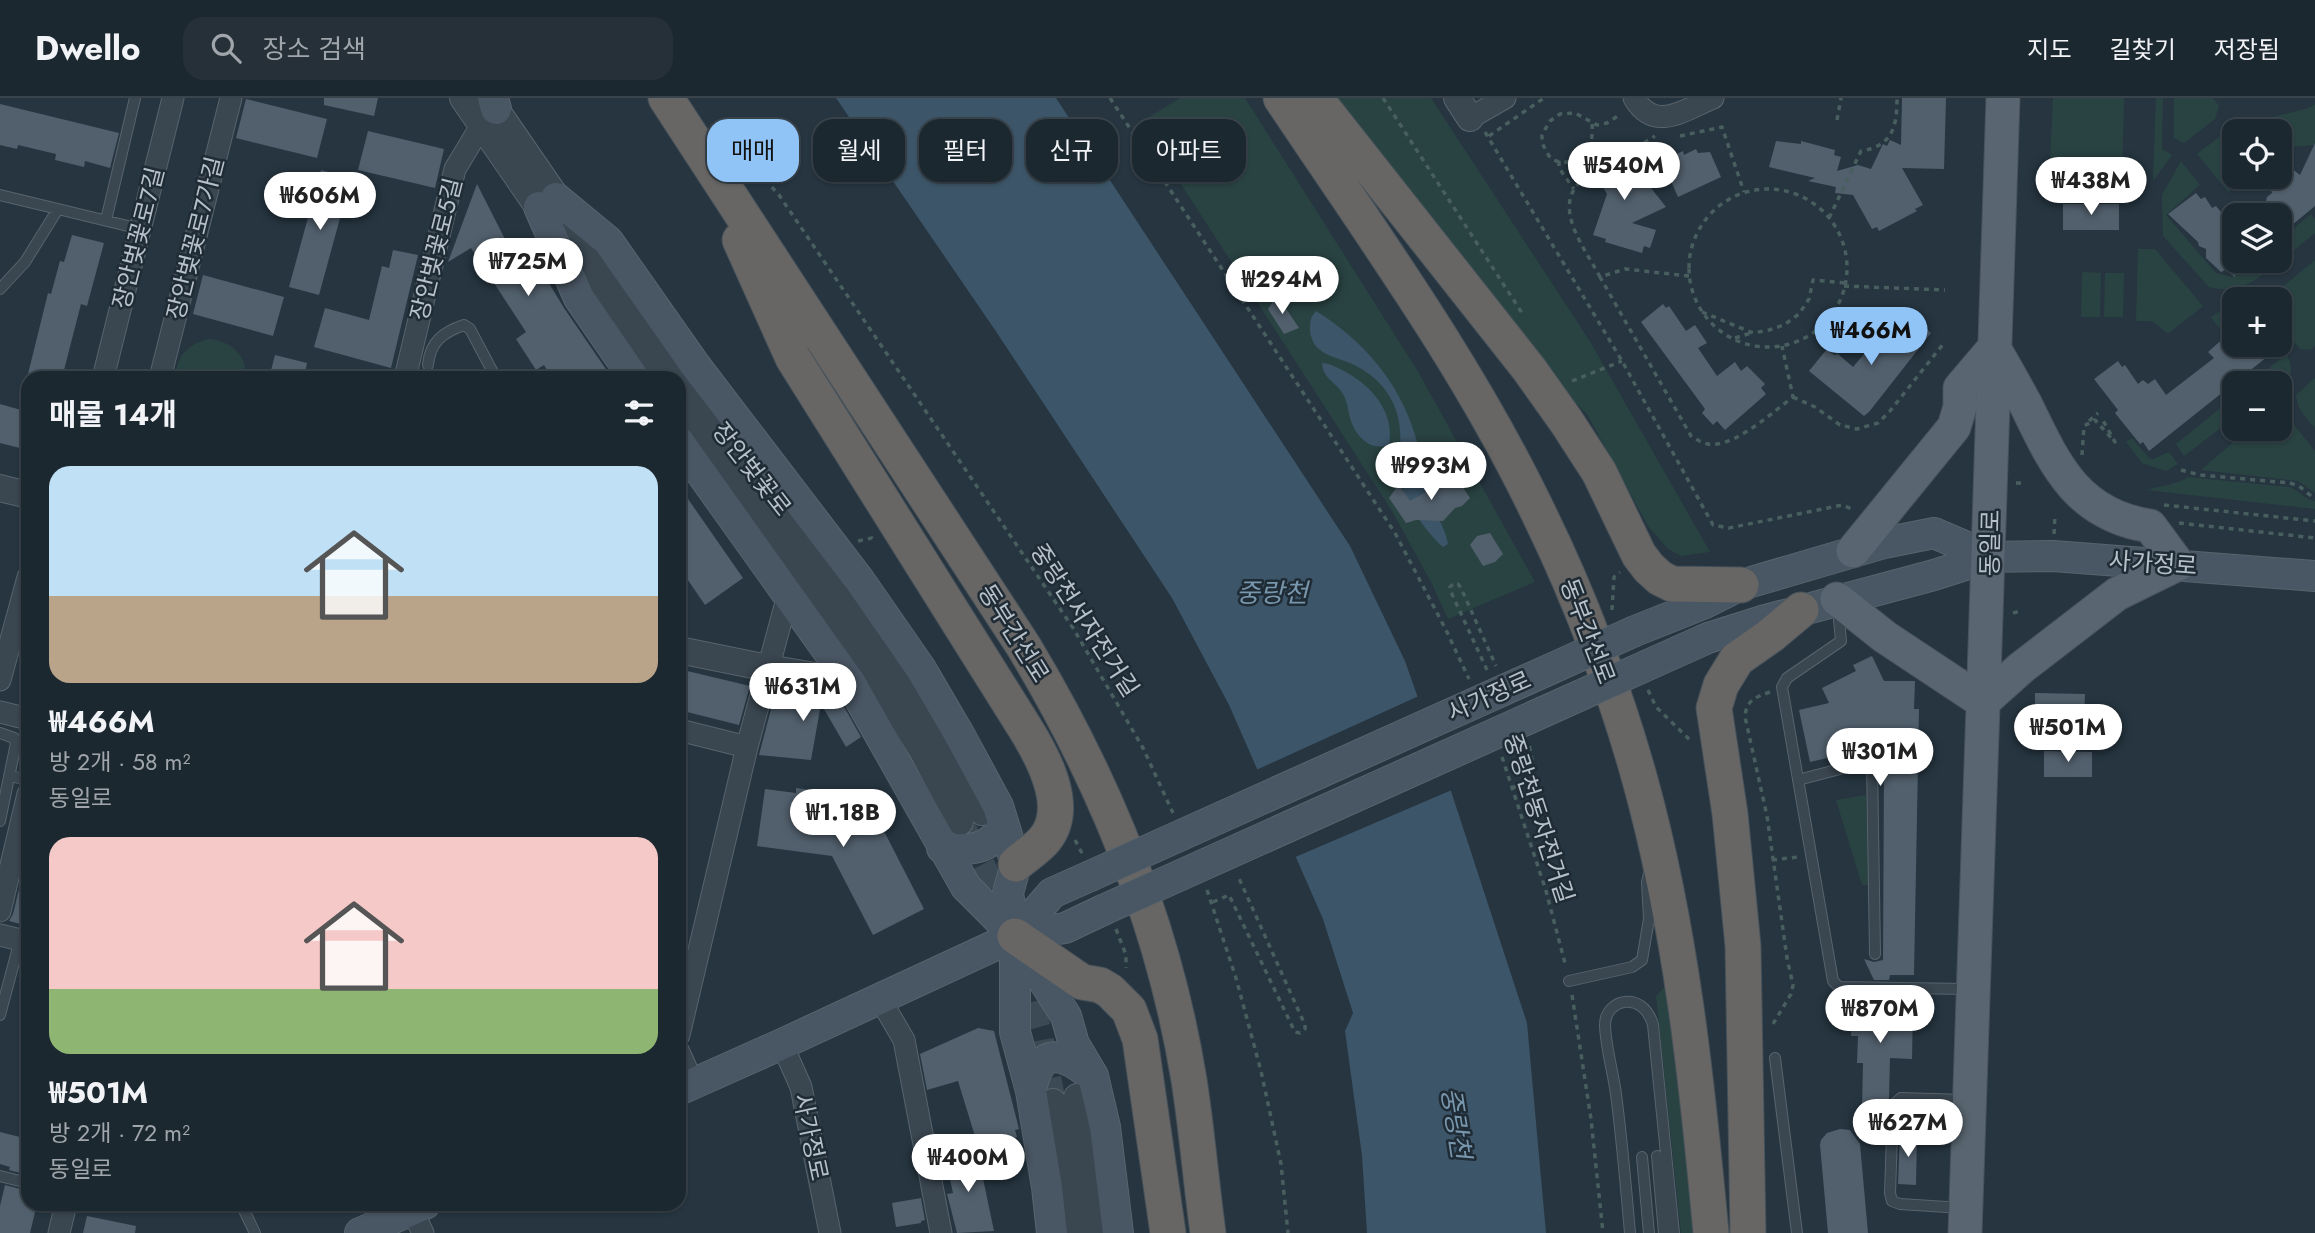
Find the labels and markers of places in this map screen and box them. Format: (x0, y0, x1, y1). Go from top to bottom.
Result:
pin: ₩540M (1575, 142, 1673, 202)
pin: ₩438M (2042, 158, 2140, 217)
pin: ₩606M (271, 172, 369, 232)
pin: ₩725M (479, 238, 577, 298)
pin: ₩294M (1233, 256, 1331, 316)
pin: ₩466M (1822, 308, 1920, 367)
pin: ₩993M (1382, 442, 1480, 502)
pin: ₩631M (754, 664, 852, 723)
pin: ₩501M (2019, 704, 2117, 764)
pin: ₩301M (1831, 728, 1929, 788)
pin: ₩1.18B (786, 790, 900, 849)
pin: ₩870M (1831, 986, 1929, 1045)
pin: ₩627M (1859, 1100, 1957, 1159)
pin: ₩400M (919, 1134, 1017, 1194)

